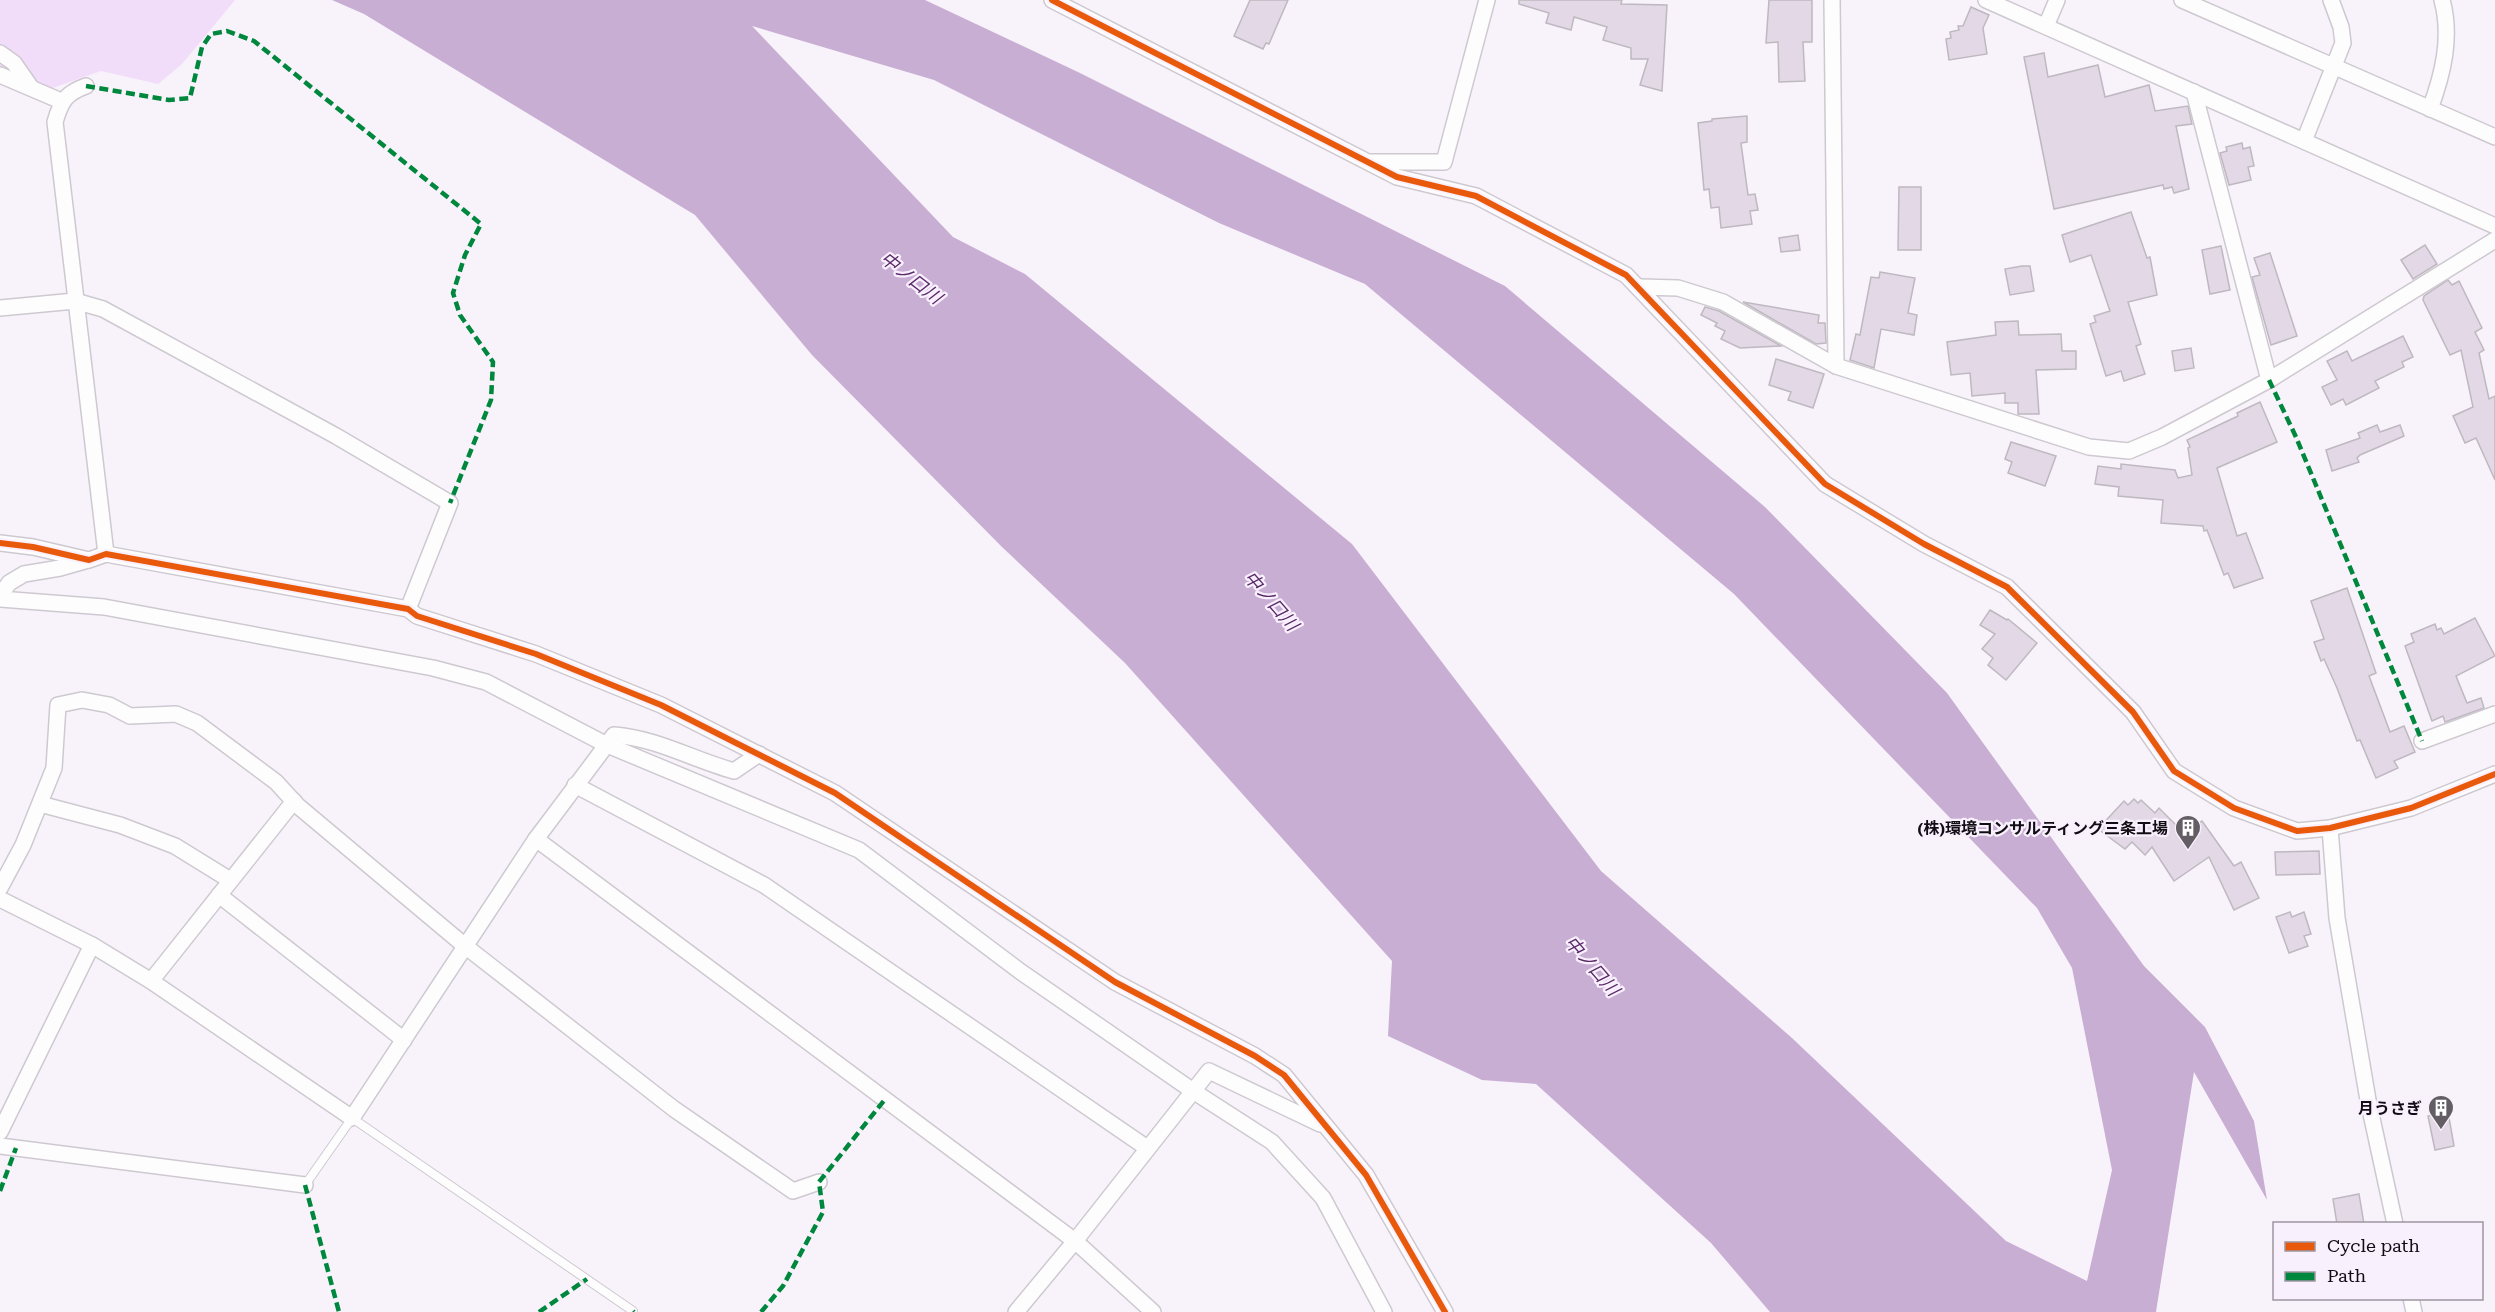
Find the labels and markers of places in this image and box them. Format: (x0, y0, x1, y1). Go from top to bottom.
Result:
building icon: (株)環境コンサルティング三条工場 (2173, 813, 2203, 851)
place label: (株)環境コンサルティング三条工場 (1917, 819, 2168, 838)
building icon: 月うさぎ (2426, 1093, 2456, 1131)
place label: 月うさぎ (2358, 1099, 2422, 1118)

